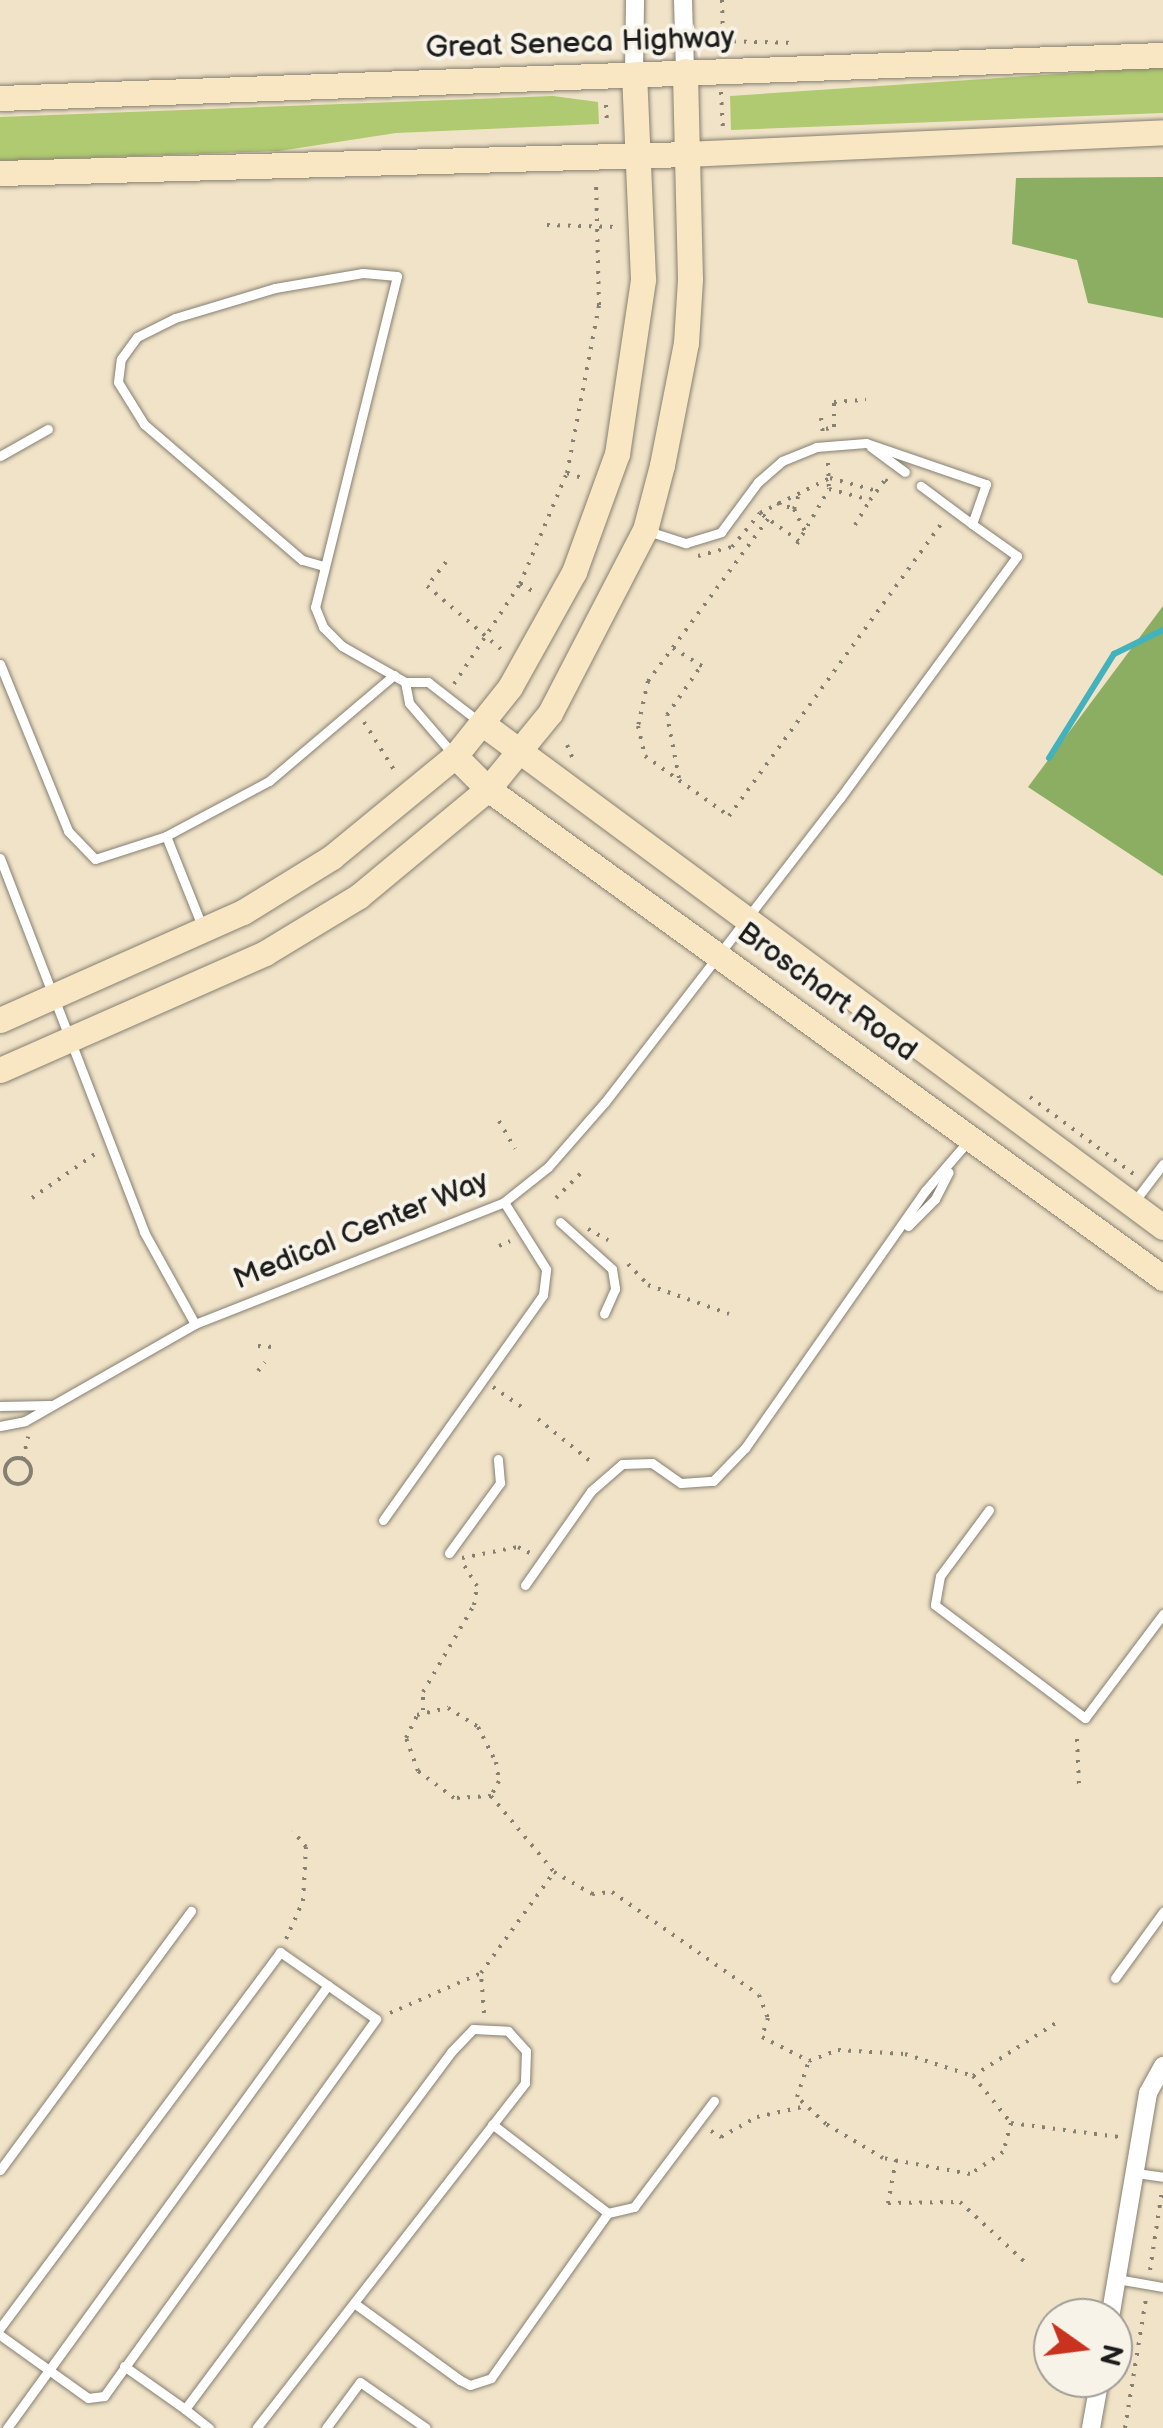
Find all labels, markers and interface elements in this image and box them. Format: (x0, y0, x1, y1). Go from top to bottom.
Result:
street label: Great Seneca Highway (425, 20, 735, 66)
street label: Broschart Road (730, 915, 924, 1069)
street label: Medical Center Way (228, 1162, 494, 1298)
north arrow (1033, 2298, 1133, 2398)
text: N (1092, 2341, 1129, 2369)

